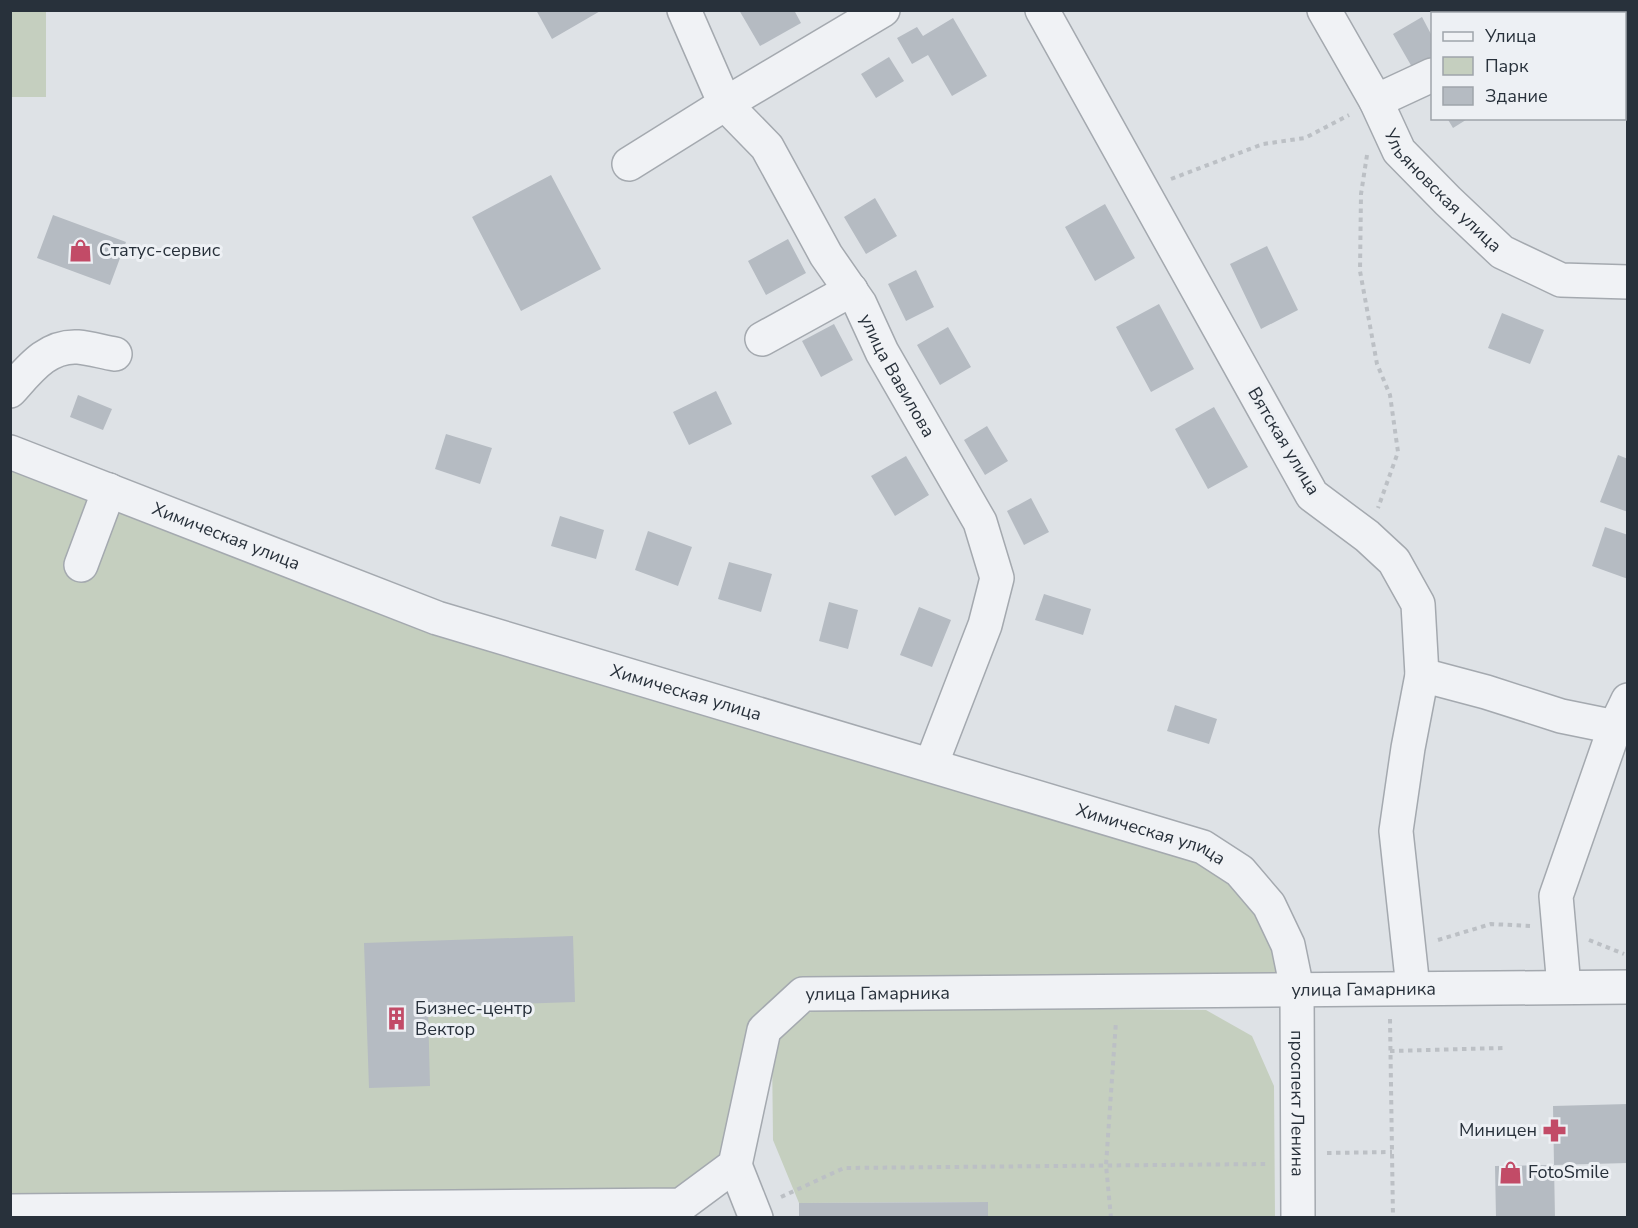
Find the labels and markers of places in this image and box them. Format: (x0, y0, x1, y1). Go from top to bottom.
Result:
shop icon: Статус-сервис (68, 237, 94, 263)
place label: Статус-сервис (99, 238, 221, 262)
place label: Бизнес-центр Вектор (415, 996, 533, 1041)
building icon: Бизнес-центр Вектор (384, 1005, 410, 1031)
pharmacy icon: Миницен (1542, 1117, 1568, 1143)
place label: Миницен (1459, 1118, 1537, 1142)
shop icon: FotoSmile (1497, 1159, 1523, 1185)
place label: FotoSmile (1528, 1160, 1609, 1184)

